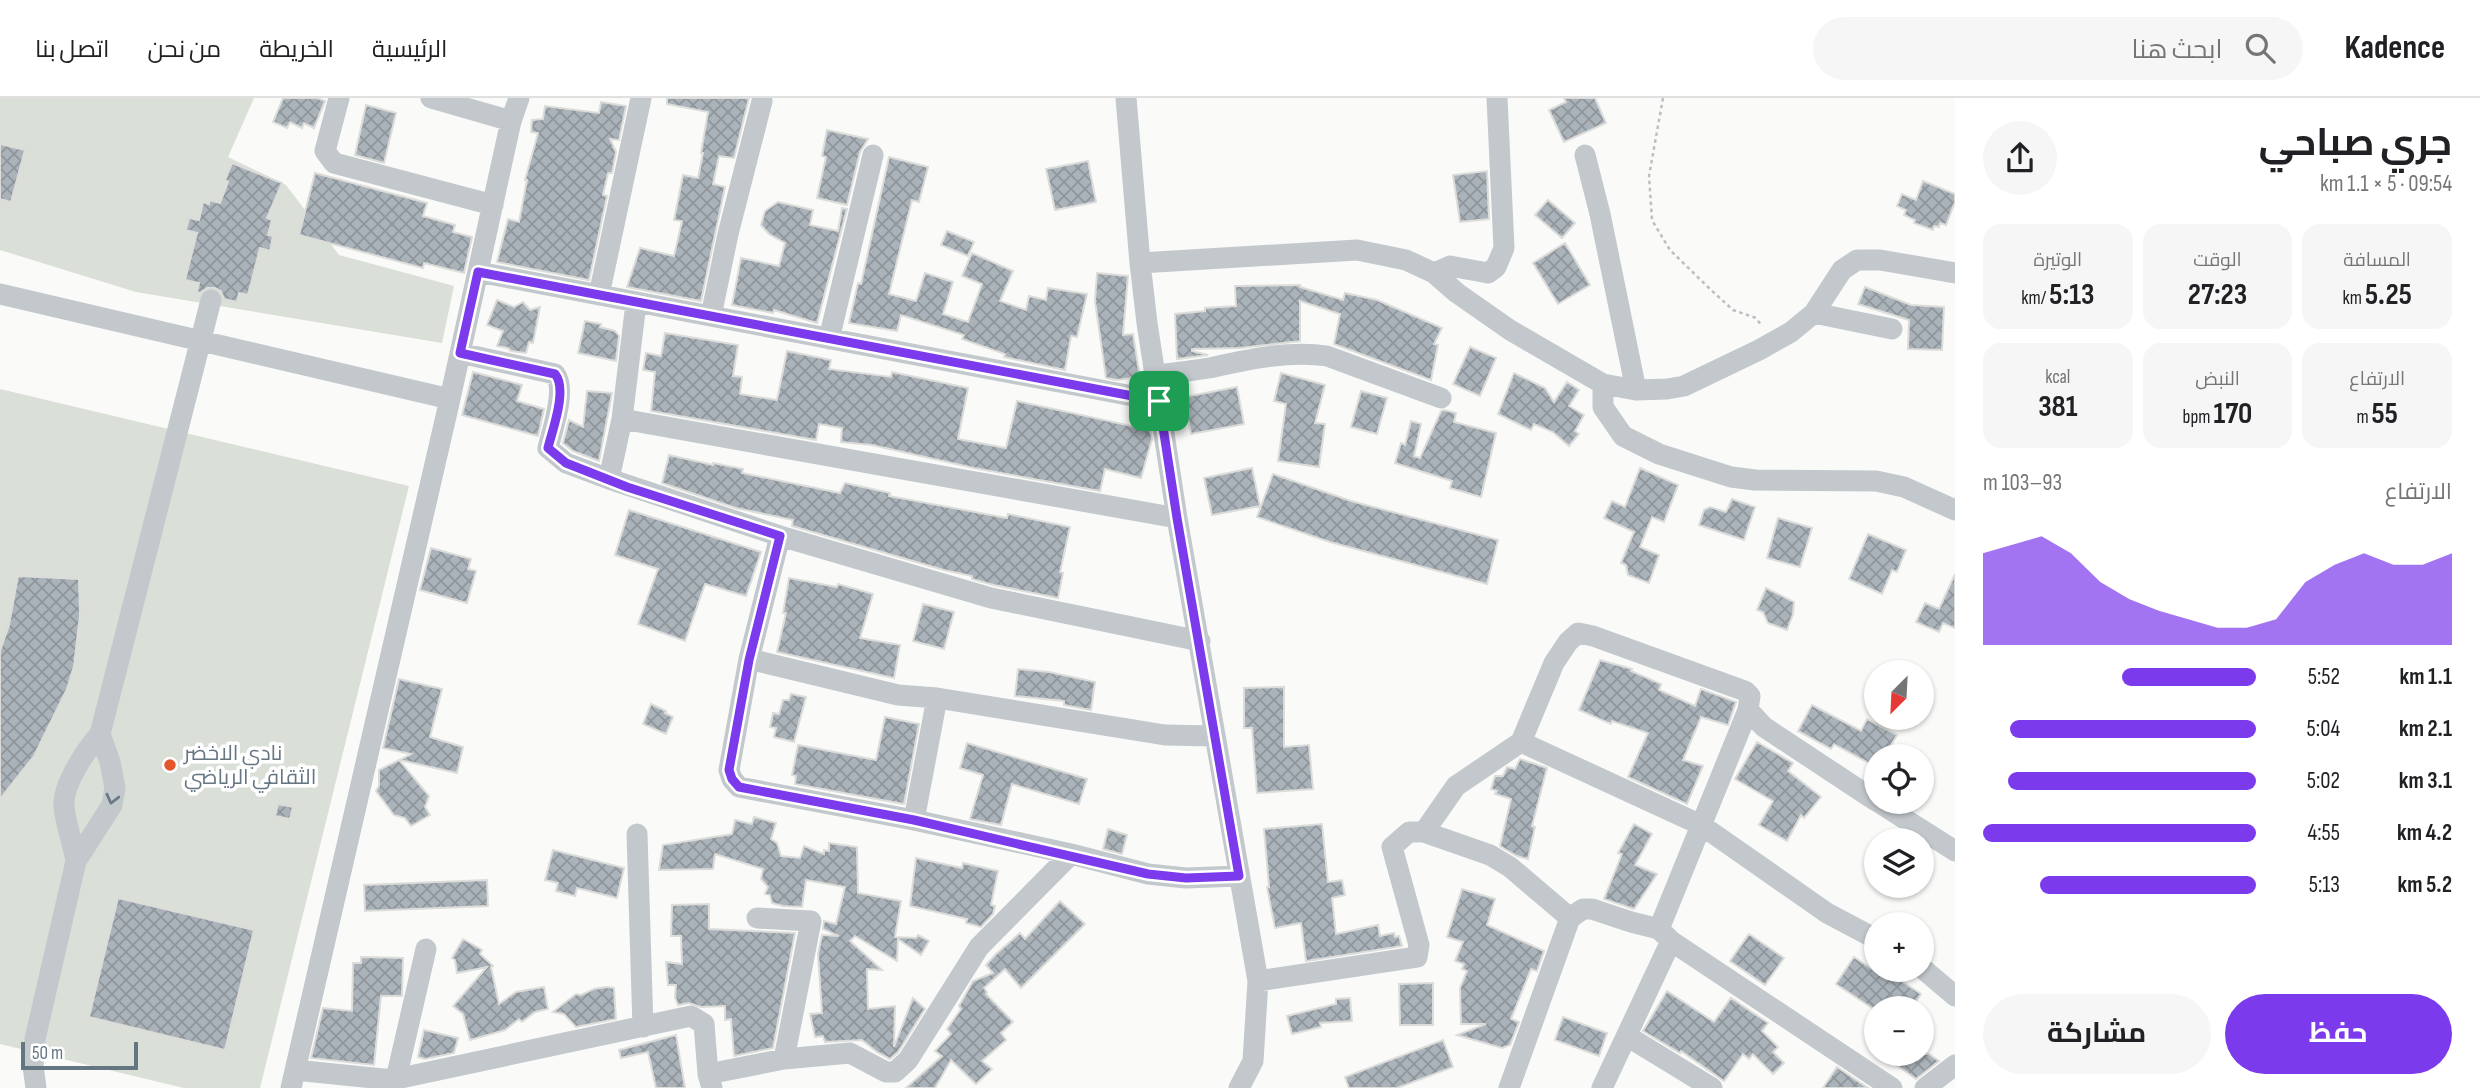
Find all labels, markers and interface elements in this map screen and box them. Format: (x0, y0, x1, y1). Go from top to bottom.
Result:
search box (1813, 17, 2303, 80)
text: Kadence (2345, 28, 2445, 68)
icon: search (2241, 29, 2279, 67)
text: اتصل بنا (35, 35, 109, 64)
text: من نحن (147, 35, 221, 64)
text: الخريطة (259, 35, 334, 64)
text: الرئيسية (372, 35, 447, 64)
text: ابحث هنا (2131, 35, 2223, 66)
button: share (1983, 121, 2057, 195)
text: جري صباحي (2259, 121, 2452, 166)
text: 09:54 · 5 × 1.1 km (2320, 170, 2452, 198)
text: الوتيرة (2033, 249, 2082, 272)
text: الوقت (2193, 249, 2242, 272)
text: المسافة (2343, 249, 2411, 272)
text: 5:13 (2049, 277, 2094, 313)
text: 27:23 (2188, 277, 2247, 313)
text: 5.25 (2365, 277, 2412, 313)
text: /km (2021, 287, 2049, 310)
text: km (2342, 287, 2365, 310)
text: kcal (2045, 366, 2070, 389)
text: النبض (2195, 368, 2240, 391)
text: الارتفاع (2349, 368, 2405, 391)
pin (1129, 371, 1189, 431)
icon: arrive (1140, 382, 1178, 420)
text: 381 (2038, 389, 2078, 425)
text: 170 (2214, 396, 2252, 432)
text: 55 (2372, 396, 2398, 432)
text: bpm (2183, 406, 2214, 429)
text: m (2356, 406, 2372, 429)
text: 93–103 m (1983, 469, 2062, 497)
text: الارتفاع (2385, 478, 2452, 506)
north arrow (1864, 660, 1934, 730)
map controls (1864, 660, 1934, 1066)
text: 5:52 (2308, 663, 2340, 691)
text: 1.1 km (2399, 663, 2452, 691)
text: 5:04 (2307, 715, 2340, 743)
text: 2.1 km (2399, 715, 2452, 743)
place label: نادي الاخضر الثقافي الرياضي (183, 741, 316, 793)
button: locate (1864, 744, 1934, 814)
marker: نادي الاخضر الثقافي الرياضي (162, 757, 178, 773)
text: 5:02 (2307, 767, 2340, 795)
text: 3.1 km (2399, 767, 2452, 795)
one-way arrow (106, 793, 120, 805)
text: 4:55 (2308, 819, 2340, 847)
text: 4.2 km (2397, 819, 2452, 847)
button: layers (1864, 828, 1934, 898)
text: 5:13 (2309, 871, 2340, 899)
text: 5.2 km (2398, 871, 2452, 899)
button: + (1864, 912, 1934, 982)
button: مشاركة (1983, 994, 2211, 1074)
button: حفظ (2225, 994, 2452, 1074)
button: − (1864, 996, 1934, 1066)
scale bar (21, 1039, 138, 1071)
text: 50 m (32, 1042, 63, 1065)

